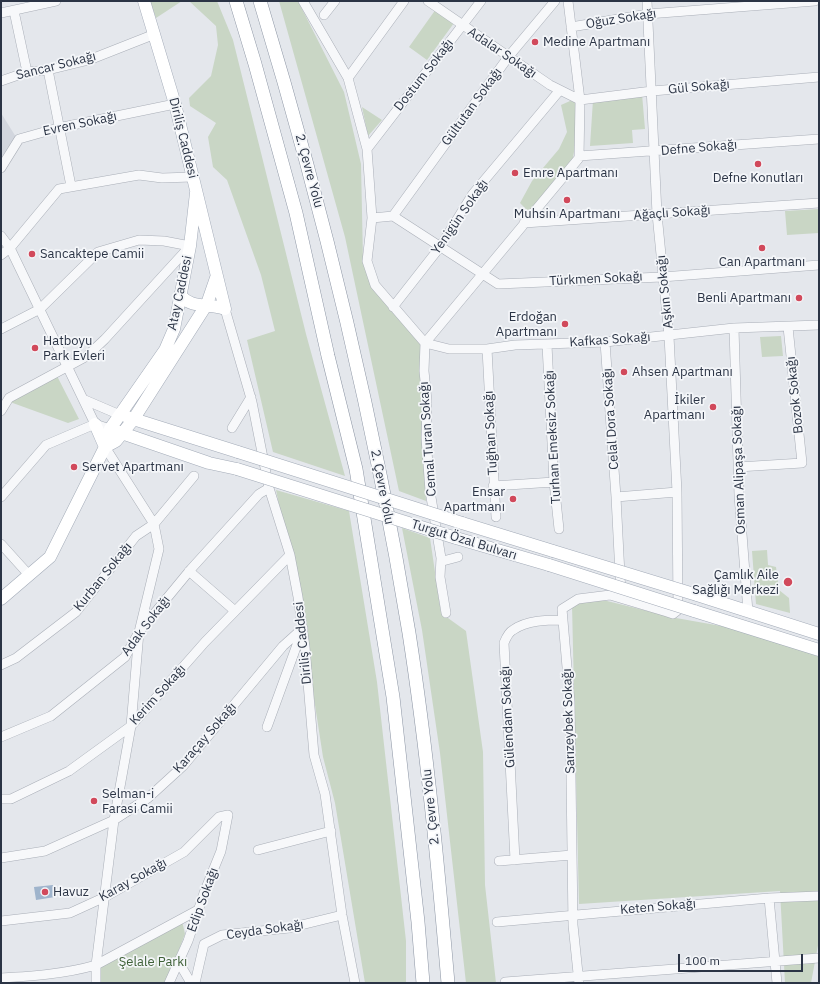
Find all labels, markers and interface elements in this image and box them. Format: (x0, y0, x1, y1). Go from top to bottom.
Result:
street label: Oğuz Sokağı (585, 6, 657, 32)
street label: Adalar Sokağı (465, 24, 539, 82)
place label: Medine Apartmanı (543, 34, 650, 50)
street label: Dostum Sokağı (391, 36, 457, 114)
marker: Medine Apartmanı (530, 37, 540, 47)
street label: Sancar Sokağı (14, 49, 98, 83)
street label: Gültutan Sokağı (439, 65, 505, 149)
street label: Gül Sokağı (668, 77, 730, 97)
street label: Diriliş Caddesi (165, 96, 201, 180)
street label: Evren Sokağı (42, 109, 118, 139)
street label: 2. Çevre Yolu (292, 132, 326, 210)
street label: Defne Sokağı (660, 137, 738, 159)
marker: Defne Konutları (753, 159, 763, 169)
place label: Emre Apartmanı (523, 165, 618, 181)
marker: Emre Apartmanı (510, 168, 520, 178)
place label: Defne Konutları (713, 170, 803, 186)
street label: Yenigün Sokağı (428, 176, 492, 258)
marker: Muhsin Apartmanı (562, 195, 572, 205)
street label: Ağaçlı Sokağı (633, 203, 711, 223)
place label: Muhsin Apartmanı (514, 206, 620, 222)
marker: Can Apartmanı (757, 243, 767, 253)
place label: Sancaktepe Camii (40, 246, 144, 262)
marker: Sancaktepe Camii (27, 249, 37, 259)
street label: Atay Caddesi (164, 254, 196, 332)
street label: Aşkın Sokağı (653, 254, 677, 330)
place label: Can Apartmanı (719, 254, 805, 270)
street label: Türkmen Sokağı (549, 269, 643, 289)
place label: Benli Apartmanı (697, 290, 791, 306)
marker: Benli Apartmanı (794, 293, 804, 303)
place label: Erdoğan Apartmanı (496, 309, 557, 340)
marker: Erdoğan Apartmanı (560, 319, 570, 329)
street label: Kafkas Sokağı (569, 329, 651, 351)
place label: Hatboyu Park Evleri (43, 333, 105, 364)
marker: Hatboyu Park Evleri (30, 343, 40, 353)
street label: Bozok Sokağı (783, 356, 807, 434)
place label: Ahsen Apartmanı (632, 364, 733, 380)
marker: Ahsen Apartmanı (619, 367, 629, 377)
street label: Celal Dora Sokağı (600, 368, 622, 470)
street label: Turhan Emeksiz Sokağı (542, 370, 564, 504)
street label: Cemal Turan Sokağı (416, 381, 440, 497)
street label: Tuğhan Sokağı (481, 390, 501, 476)
place label: İkiler Apartmanı (644, 392, 705, 423)
marker: İkiler Apartmanı (708, 402, 718, 412)
street label: Osman Alipaşa Sokağı (729, 405, 749, 535)
street label: 2. Çevre Yolu (367, 448, 397, 526)
place label: Servet Apartmanı (82, 459, 184, 475)
marker: Servet Apartmanı (69, 462, 79, 472)
place label: Ensar Apartmanı (444, 484, 505, 515)
marker: Ensar Apartmanı (508, 494, 518, 504)
street label: Turgut Özal Bulvarı (409, 516, 519, 564)
street label: Kurban Sokağı (71, 539, 135, 615)
place label: Çamlık Aile Sağlığı Merkezi (692, 567, 779, 598)
marker: Çamlık Aile Sağlığı Merkezi (782, 576, 794, 588)
street label: Adak Sokağı (118, 593, 174, 659)
street label: Diriliş Caddesi (291, 601, 315, 685)
street label: Kerim Sokağı (127, 661, 189, 729)
street label: Gülendam Sokağı (498, 666, 518, 768)
street label: Sarızeybek Sokağı (559, 668, 579, 774)
street label: Karaçay Sokağı (170, 700, 240, 776)
street label: 2. Çevre Yolu (419, 768, 443, 846)
place label: Selman-i Farasi Camii (102, 786, 173, 817)
marker: Selman-i Farasi Camii (89, 796, 99, 806)
street label: Karay Sokağı (96, 855, 170, 905)
street label: Edip Sokağı (184, 866, 222, 934)
place label: Havuz (53, 884, 89, 900)
marker: Havuz (40, 887, 50, 897)
street label: Keten Sokağı (620, 896, 696, 918)
street label: Ceyda Sokağı (225, 917, 305, 943)
scale bar (680, 946, 805, 972)
text: 100 m (685, 953, 720, 968)
park label: Şelale Parkı (119, 954, 187, 970)

